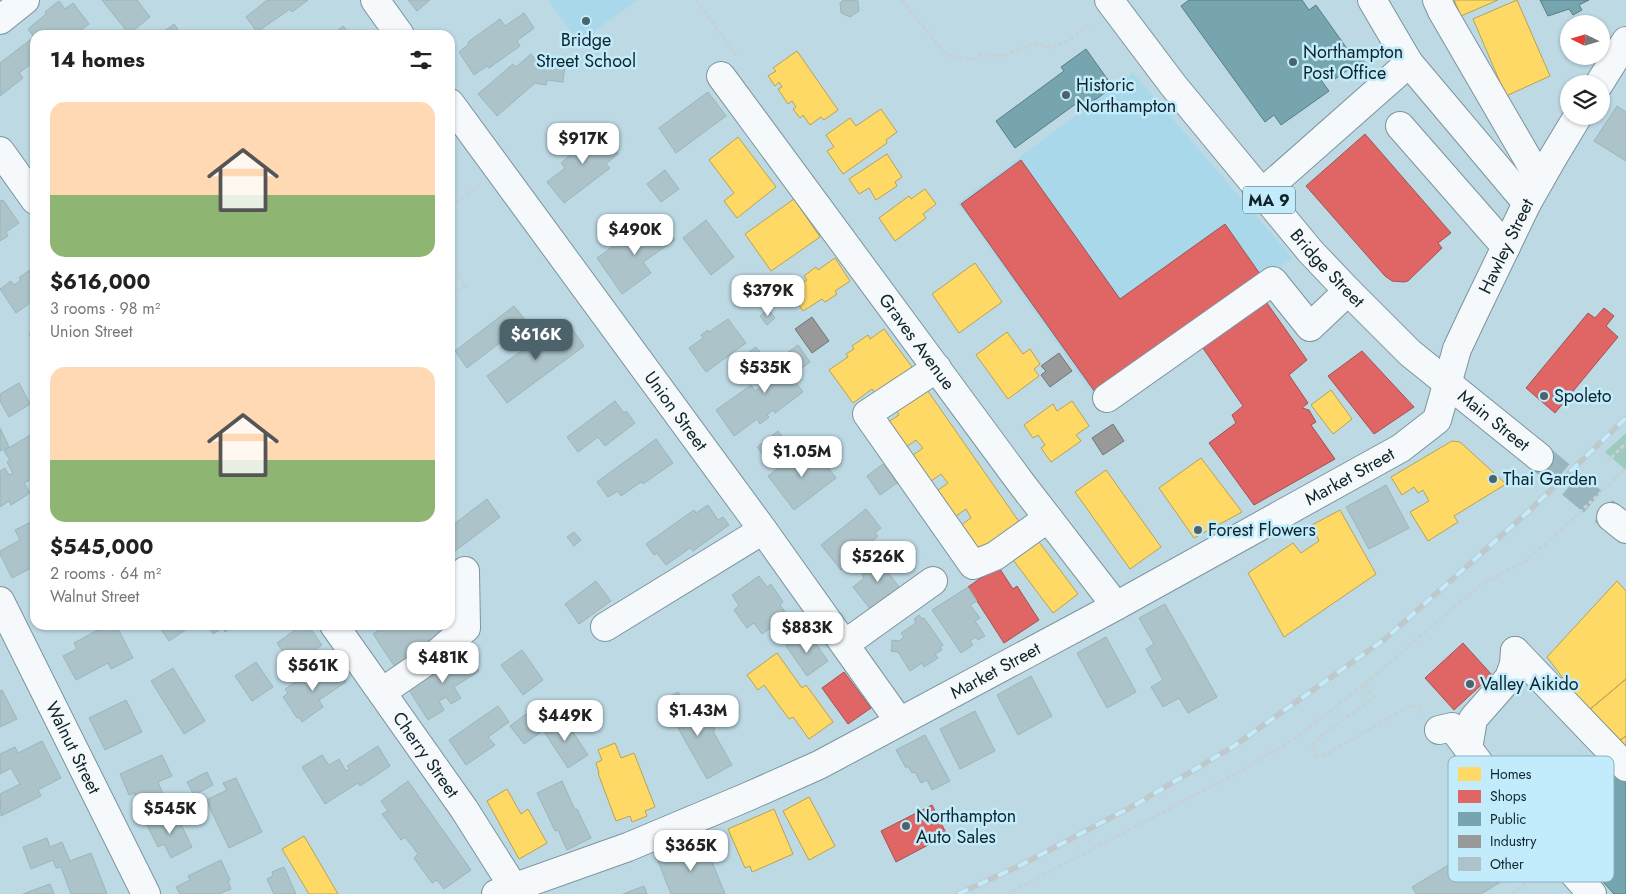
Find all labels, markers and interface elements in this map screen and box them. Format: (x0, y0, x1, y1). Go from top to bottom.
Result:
marker: Bridge Street School (580, 15, 592, 27)
north arrow (1560, 15, 1610, 65)
map controls (1560, 15, 1610, 125)
place label: Bridge Street School (536, 27, 636, 74)
place label: Northampton Post Office (1303, 39, 1403, 86)
text: 14 homes (50, 45, 145, 75)
icon: filters (407, 46, 435, 74)
marker: Northampton Post Office (1287, 56, 1299, 68)
place label: Historic Northampton (1076, 72, 1176, 119)
button: layers (1560, 75, 1610, 125)
marker: Historic Northampton (1060, 89, 1072, 101)
pin: $917K (548, 122, 618, 165)
text: $917K (558, 127, 608, 150)
icon: home (198, 135, 288, 225)
road number: MA 9 (1243, 186, 1295, 214)
street label: Hawley Street (1472, 193, 1540, 298)
pin: $490K (600, 214, 670, 256)
text: $490K (608, 218, 662, 241)
street label: Bridge Street (1284, 223, 1371, 314)
text: $616,000 (50, 267, 150, 297)
pin: $379K (733, 274, 803, 317)
text: $379K (742, 279, 794, 302)
street label: Graves Avenue (872, 288, 961, 395)
text: 3 rooms · 98 m² (50, 297, 160, 320)
pin: $616K (501, 318, 571, 361)
text: Union Street (50, 320, 133, 343)
text: $616K (511, 323, 561, 346)
pin: $535K (730, 352, 800, 394)
text: $535K (739, 356, 791, 379)
street label: Union Street (638, 366, 714, 457)
street label: Main Street (1452, 383, 1536, 458)
place label: Spoleto (1554, 383, 1612, 409)
marker: Spoleto (1538, 390, 1550, 402)
icon: home (198, 400, 288, 490)
pin: $1.05M (761, 436, 843, 478)
text: $1.05M (773, 440, 831, 463)
street label: Market Street (1300, 441, 1400, 512)
place label: Thai Garden (1503, 466, 1597, 492)
marker: Thai Garden (1487, 473, 1499, 485)
place label: Forest Flowers (1208, 517, 1316, 543)
marker: Forest Flowers (1192, 524, 1204, 536)
text: $545,000 (50, 532, 153, 562)
pin: $526K (843, 540, 913, 583)
text: $526K (852, 545, 904, 568)
text: 2 rooms · 64 m² (50, 562, 161, 585)
text: Walnut Street (50, 585, 139, 608)
pin: $883K (772, 612, 842, 654)
text: $883K (781, 616, 833, 639)
street label: Market Street (946, 635, 1046, 705)
pin: $481K (408, 642, 478, 684)
text: $481K (418, 646, 468, 669)
pin: $561K (278, 650, 348, 692)
text: $561K (288, 654, 338, 677)
place label: Valley Aikido (1480, 671, 1579, 697)
marker: Valley Aikido (1464, 678, 1476, 690)
pin: $1.43M (657, 694, 739, 737)
street label: Walnut Street (39, 697, 107, 799)
text: $1.43M (669, 699, 727, 722)
pin: $449K (530, 700, 600, 742)
text: $449K (538, 704, 592, 727)
street label: Cherry Street (386, 706, 466, 804)
legend (1448, 756, 1614, 882)
text: Homes (1490, 764, 1532, 784)
text: Shops (1490, 786, 1527, 806)
pin: $545K (135, 792, 205, 835)
text: $545K (144, 797, 196, 820)
place label: Northampton Auto Sales (916, 803, 1016, 850)
text: Public (1490, 809, 1526, 829)
marker: Northampton Auto Sales (900, 820, 912, 832)
pin: $365K (656, 830, 726, 872)
text: Industry (1490, 831, 1537, 851)
text: $365K (665, 834, 717, 857)
text: Other (1490, 854, 1524, 874)

